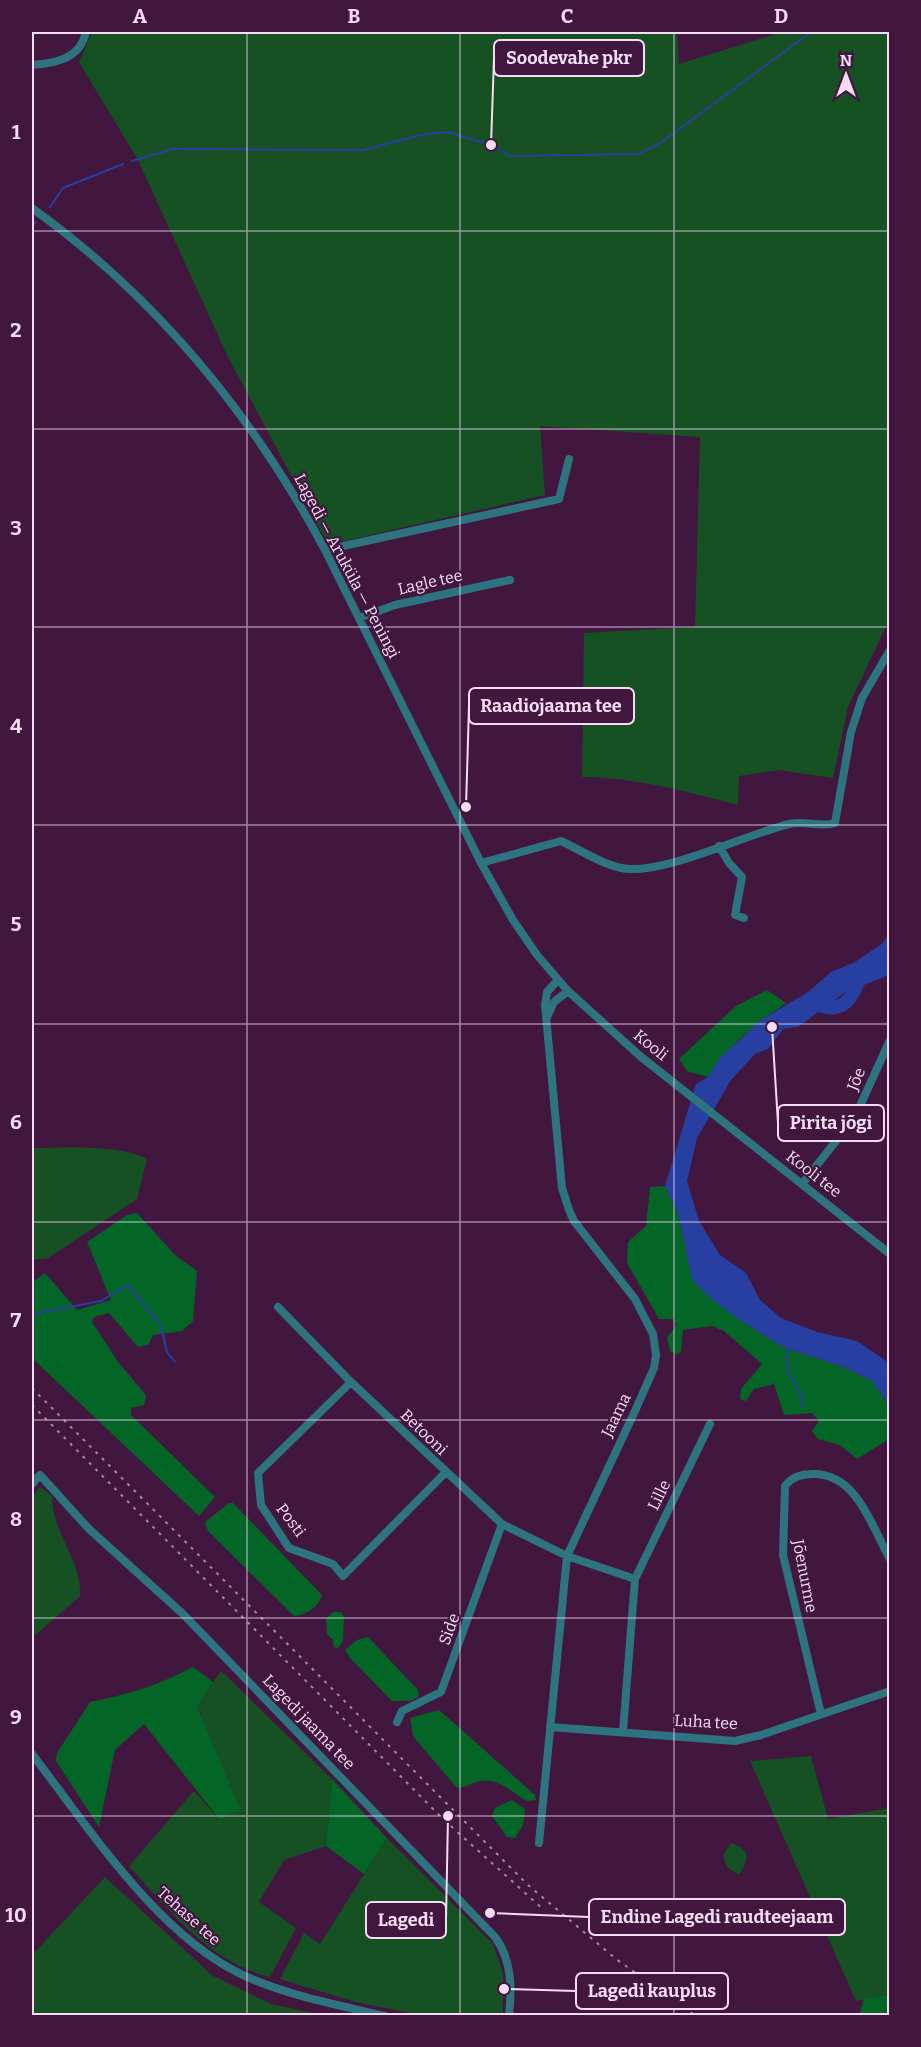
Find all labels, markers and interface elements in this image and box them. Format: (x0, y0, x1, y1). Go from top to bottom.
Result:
text: A (133, 4, 148, 28)
text: B (348, 4, 361, 28)
text: C (561, 4, 573, 28)
text: D (774, 4, 788, 28)
callout: Soodevahe pkr (494, 40, 644, 76)
north arrow (816, 45, 876, 105)
text: Soodevahe pkr (506, 47, 632, 69)
text: N (840, 51, 852, 70)
text: 1 (12, 120, 21, 144)
text: 2 (10, 318, 22, 342)
street label: Lagedi — Aruküla — Peningi (290, 471, 404, 662)
text: 3 (10, 516, 22, 540)
street label: Lagle tee (396, 565, 464, 599)
callout: Raadiojaama tee (469, 688, 634, 724)
text: Raadiojaama tee (480, 695, 622, 717)
text: 4 (10, 714, 22, 738)
text: 5 (11, 912, 22, 936)
street label: Kooli (630, 1026, 672, 1065)
street label: Jõe (843, 1065, 869, 1094)
callout: Pirita jõgi (778, 1105, 884, 1141)
text: 6 (10, 1110, 22, 1134)
text: Pirita jõgi (790, 1112, 873, 1134)
street label: Kooli tee (783, 1147, 845, 1201)
text: 7 (11, 1308, 22, 1332)
street label: Jaama (597, 1390, 635, 1441)
street label: Betooni (397, 1405, 452, 1459)
street label: Lille (644, 1477, 674, 1513)
street label: Posti (272, 1500, 310, 1541)
text: 8 (10, 1507, 22, 1531)
street label: Jõenurme (788, 1537, 821, 1614)
street label: Side (435, 1611, 463, 1647)
street label: Lagedi jaama tee (259, 1671, 359, 1773)
text: 9 (10, 1705, 22, 1729)
street label: Luha tee (674, 1711, 738, 1733)
street label: Tehase tee (153, 1883, 225, 1949)
callout: Endine Lagedi raudteejaam (589, 1899, 845, 1935)
callout: Lagedi (366, 1902, 446, 1938)
text: 10 (5, 1903, 27, 1927)
text: Endine Lagedi raudteejaam (601, 1906, 833, 1928)
text: Lagedi (378, 1909, 435, 1931)
callout: Lagedi kauplus (576, 1973, 728, 2009)
text: Lagedi kauplus (588, 1980, 716, 2002)

